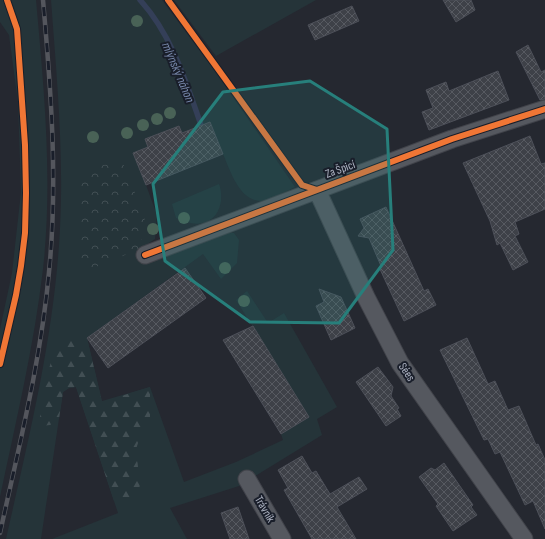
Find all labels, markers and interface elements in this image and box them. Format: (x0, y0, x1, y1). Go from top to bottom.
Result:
water label: mlýnský náhon (158, 40, 198, 106)
street label: Za Špicí (323, 157, 358, 182)
street label: Sées (395, 360, 418, 384)
street label: Trávník (251, 493, 278, 526)

